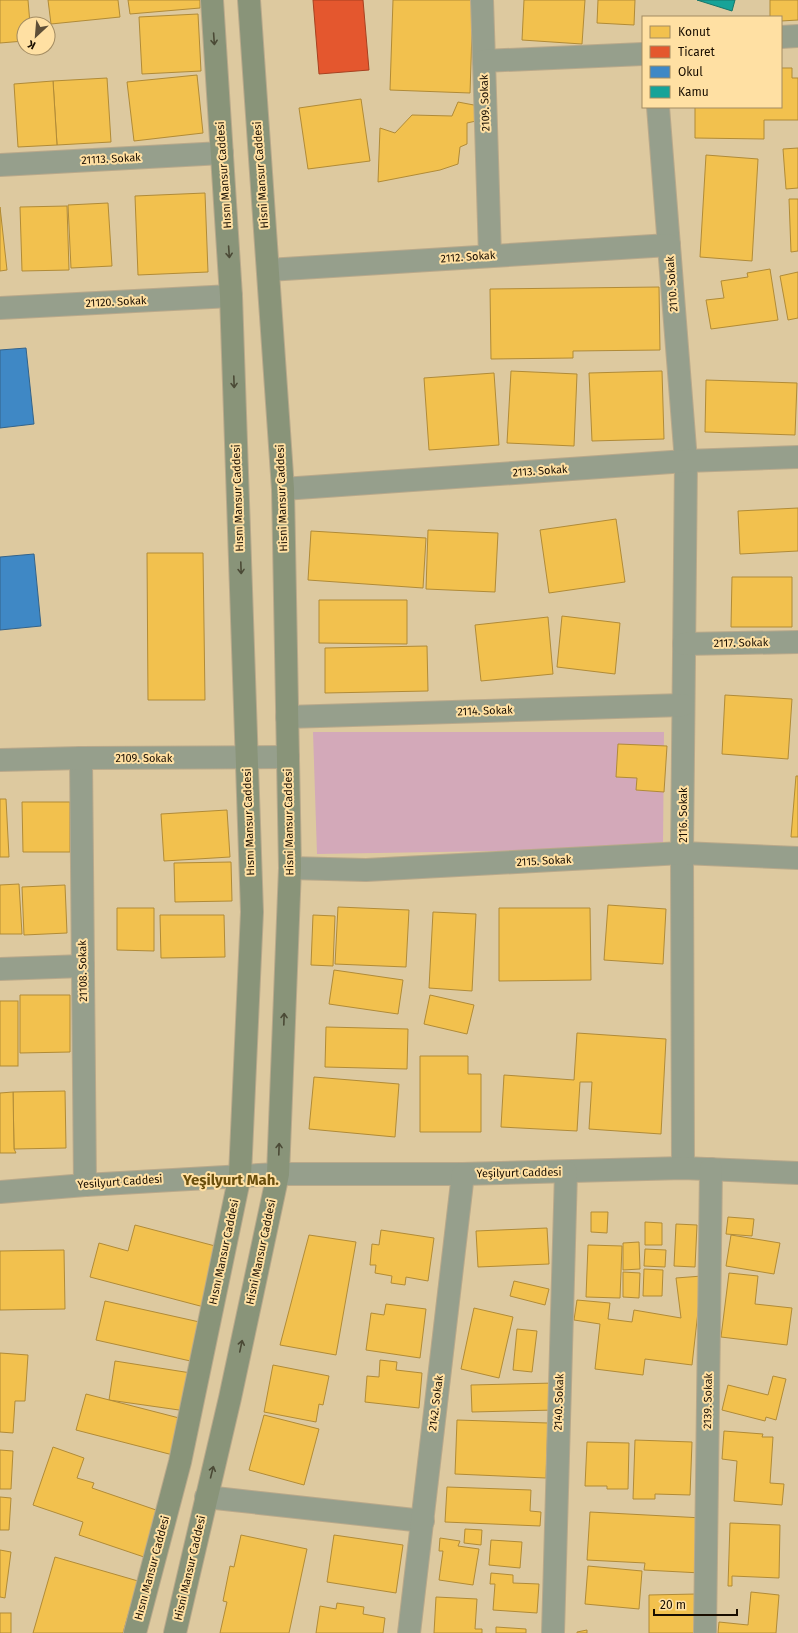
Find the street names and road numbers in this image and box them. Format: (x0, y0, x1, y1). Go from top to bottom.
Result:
street label: 2109. Sokak (478, 74, 492, 132)
street label: Hısnı Mansur Caddesi (214, 121, 234, 229)
street label: Hisni Mansur Caddesi (251, 121, 271, 229)
street label: 21113. Sokak (81, 151, 142, 167)
street label: 2112. Sokak (440, 249, 496, 265)
street label: 2110. Sokak (664, 255, 680, 312)
street label: 21120. Sokak (85, 294, 147, 310)
street label: Hısnı Mansur Caddesi (230, 444, 246, 552)
street label: Hisni Mansur Caddesi (274, 444, 290, 552)
street label: 2113. Sokak (512, 463, 568, 479)
street label: 2117. Sokak (714, 636, 769, 650)
street label: 2114. Sokak (457, 704, 513, 718)
street label: 2109. Sokak (116, 752, 173, 765)
street label: Hısnı Mansur Caddesi (241, 768, 257, 876)
street label: Hisni Mansur Caddesi (282, 768, 296, 876)
street label: 2116. Sokak (677, 787, 690, 843)
street label: 2115. Sokak (516, 853, 572, 869)
street label: 21108. Sokak (76, 940, 90, 1002)
street label: Yeşilyurt Caddesi (476, 1166, 562, 1180)
street label: Yesilyurt Caddesi (77, 1173, 163, 1191)
street label: Hısnı Mansur Caddesi (206, 1198, 242, 1306)
street label: Hisni Mansur Caddesi (243, 1198, 279, 1306)
street label: 2139. Sokak (701, 1372, 715, 1429)
street label: 2140. Sokak (552, 1373, 567, 1431)
street label: 2142. Sokak (426, 1374, 446, 1432)
street label: Hısnı Mansur Caddesi (132, 1514, 172, 1622)
street label: Hisni Mansur Caddesi (172, 1514, 208, 1622)

